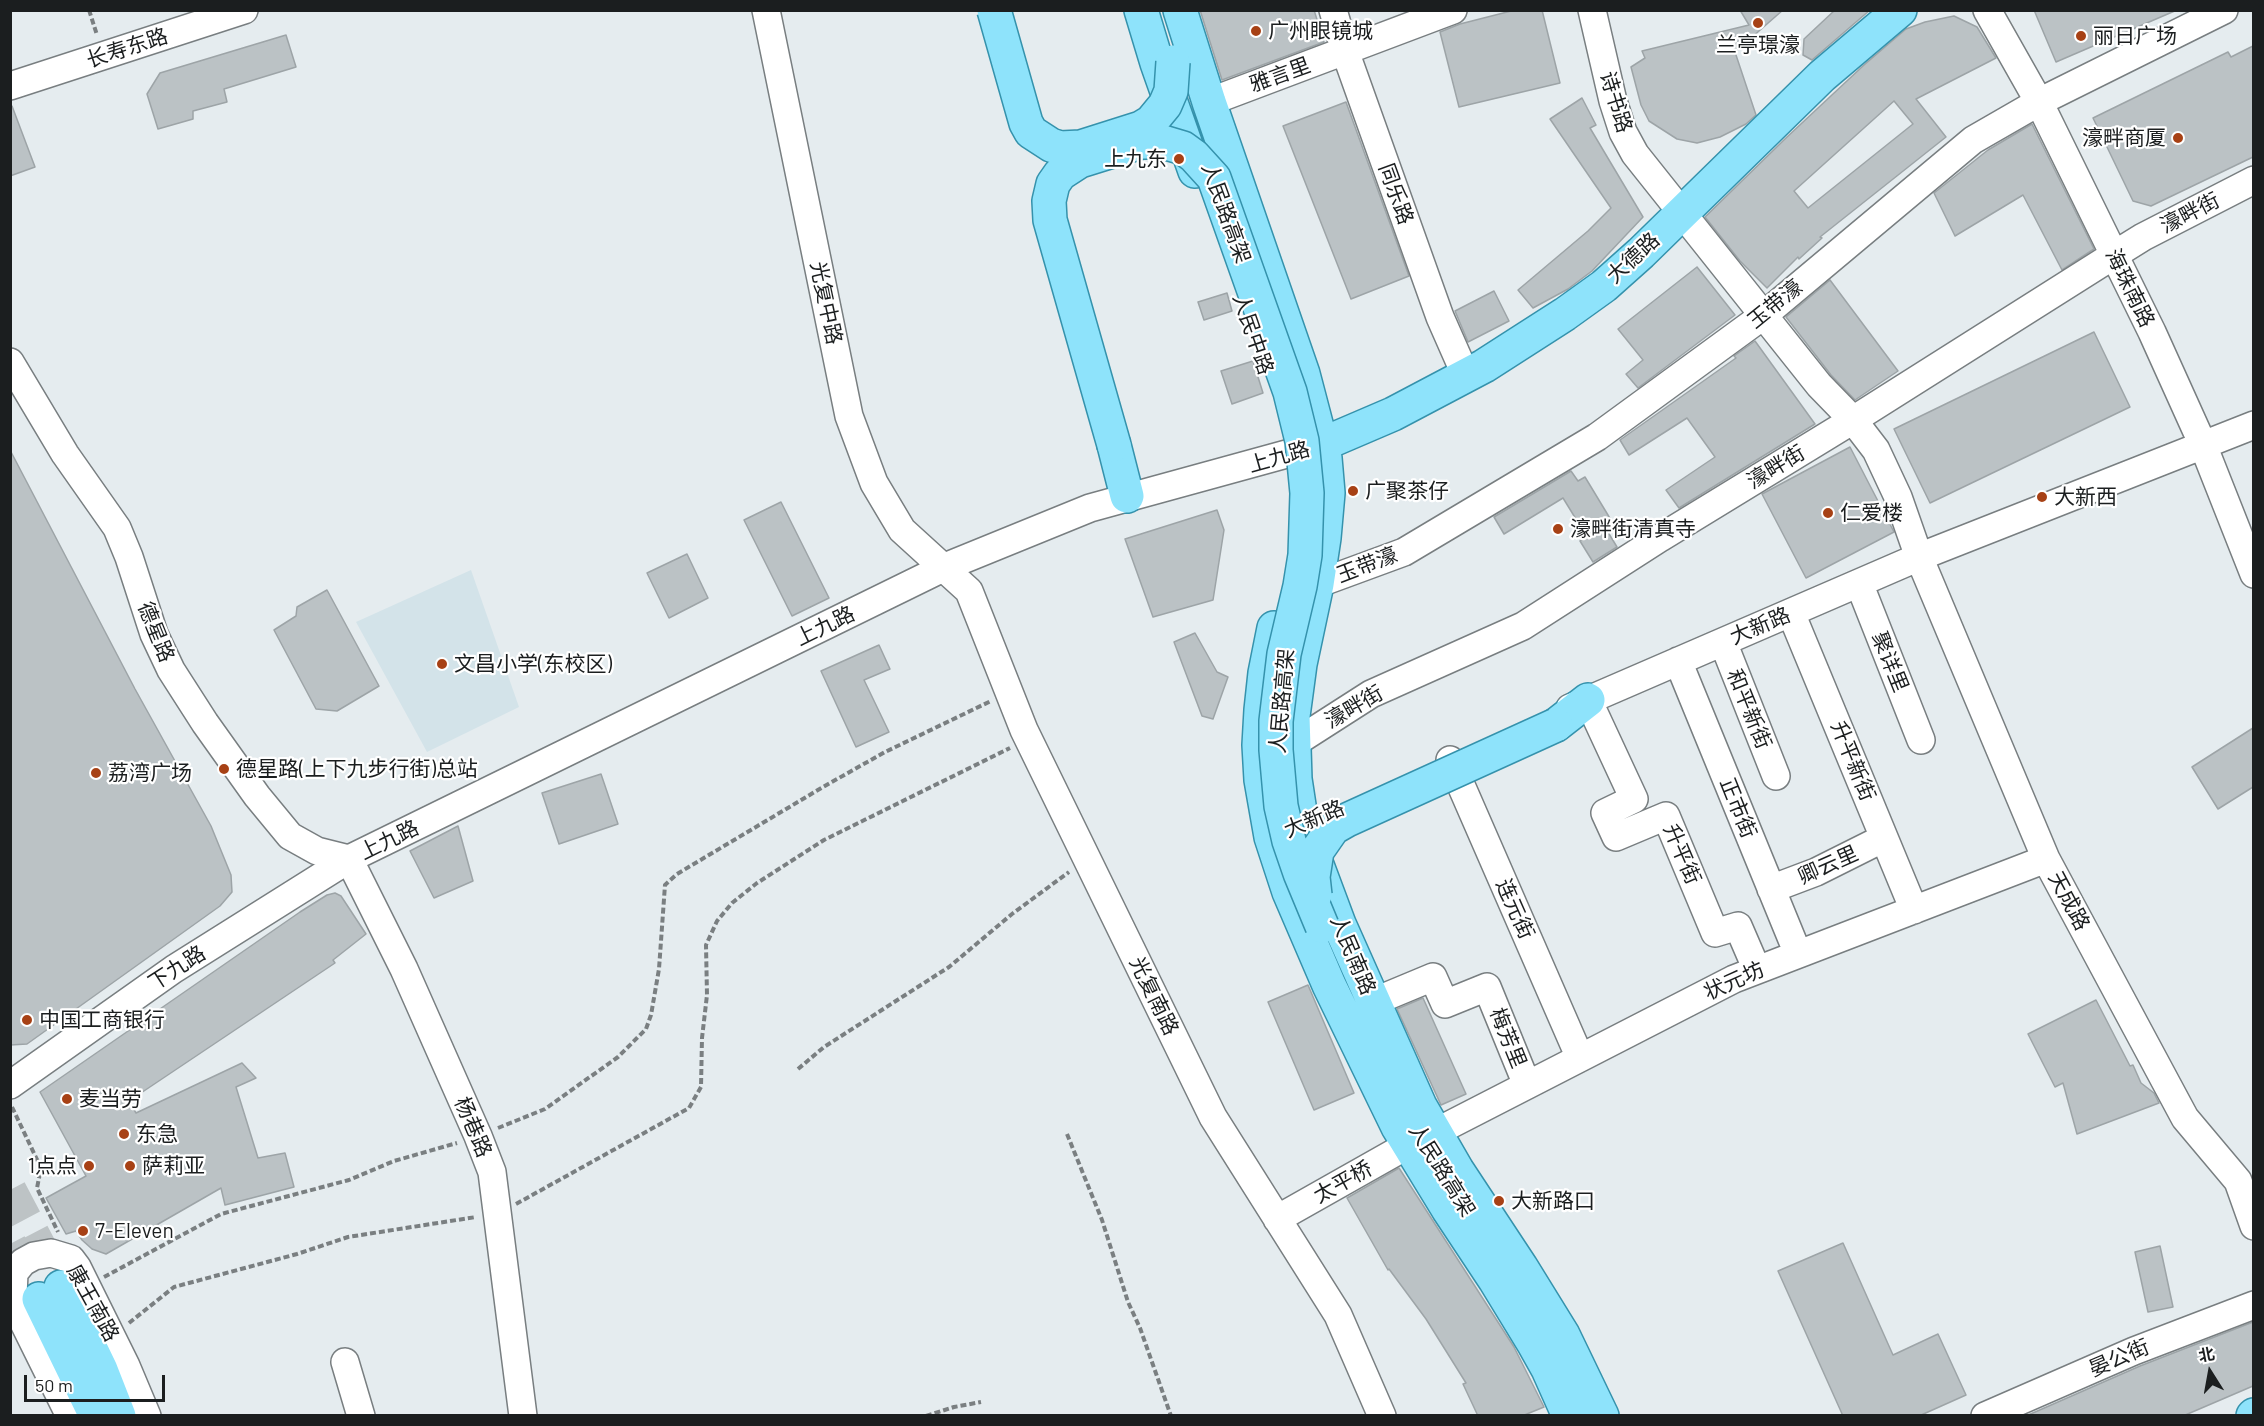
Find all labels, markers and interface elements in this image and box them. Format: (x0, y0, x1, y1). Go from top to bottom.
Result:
marker: 兰亭璟濠 (1751, 16, 1765, 30)
place label: 广州眼镜城 (1268, 18, 1373, 44)
street label: 长寿东路 (83, 23, 171, 73)
place label: 丽日广场 (2093, 23, 2177, 49)
marker: 广州眼镜城 (1249, 24, 1263, 38)
marker: 丽日广场 (2074, 29, 2088, 43)
place label: 兰亭璟濠 (1716, 32, 1800, 58)
street label: 雅言里 (1246, 52, 1314, 98)
street label: 诗书路 (1595, 68, 1637, 136)
place label: 濠畔商厦 (2082, 125, 2166, 151)
marker: 濠畔商厦 (2171, 131, 2185, 145)
place label: 上九东 (1104, 146, 1167, 172)
marker: 上九东 (1172, 152, 1186, 166)
street label: 人民路高架 (1196, 159, 1256, 267)
street label: 同乐路 (1373, 160, 1419, 228)
street label: 濠畔街 (2156, 187, 2224, 239)
street label: 大德路 (1601, 227, 1665, 289)
street label: 海珠南路 (2100, 245, 2160, 331)
street label: 光复中路 (805, 259, 847, 347)
street label: 玉带濠 (1743, 274, 1807, 334)
street label: 人民中路 (1227, 290, 1279, 378)
street label: 上九路 (1245, 436, 1313, 478)
street label: 濠畔街 (1743, 440, 1809, 494)
place label: 广聚茶仔 (1365, 478, 1449, 504)
marker: 广聚茶仔 (1346, 484, 1360, 498)
place label: 大新西 (2054, 484, 2117, 510)
marker: 大新西 (2035, 490, 2049, 504)
place label: 仁爱楼 (1840, 500, 1903, 526)
marker: 仁爱楼 (1821, 506, 1835, 520)
place label: 濠畔街清真寺 (1570, 516, 1696, 542)
marker: 濠畔街清真寺 (1551, 522, 1565, 536)
street label: 玉带濠 (1333, 542, 1401, 588)
street label: 德星路 (133, 598, 179, 666)
street label: 上九路 (791, 601, 859, 651)
street label: 大新路 (1726, 602, 1794, 650)
street label: 聚详里 (1867, 628, 1913, 696)
street label: 人民路高架 (1265, 648, 1299, 754)
place label: 文昌小学(东校区) (454, 651, 612, 677)
marker: 文昌小学(东校区) (435, 657, 449, 671)
street label: 和平新街 (1722, 665, 1776, 753)
street label: 濠畔街 (1320, 680, 1388, 734)
street label: 升平新街 (1826, 717, 1880, 805)
place label: 德星路(上下九步行街)总站 (236, 756, 478, 782)
place label: 荔湾广场 (108, 760, 192, 786)
marker: 德星路(上下九步行街)总站 (217, 762, 231, 776)
marker: 荔湾广场 (89, 766, 103, 780)
street label: 正市街 (1715, 774, 1761, 842)
street label: 大新路 (1280, 795, 1348, 843)
street label: 上九路 (355, 815, 423, 865)
street label: 升平街 (1658, 820, 1706, 888)
street label: 卿云里 (1794, 841, 1862, 889)
street label: 天成路 (2043, 867, 2095, 935)
street label: 连元街 (1491, 875, 1539, 943)
street label: 人民南路 (1325, 911, 1381, 999)
street label: 下九路 (144, 940, 210, 996)
street label: 光复南路 (1124, 953, 1184, 1039)
street label: 状元坊 (1700, 957, 1768, 1005)
street label: 梅芳里 (1485, 1004, 1531, 1072)
place label: 中国工商银行 (39, 1007, 165, 1033)
marker: 中国工商银行 (20, 1013, 34, 1027)
place label: 麦当劳 (79, 1086, 142, 1112)
marker: 麦当劳 (60, 1092, 74, 1106)
street label: 杨巷路 (449, 1093, 497, 1161)
street label: 人民路高架 (1403, 1119, 1481, 1221)
place label: 东急 (136, 1121, 178, 1147)
marker: 东急 (117, 1127, 131, 1141)
place label: 1点点 (28, 1153, 77, 1179)
place label: 萨莉亚 (142, 1153, 205, 1179)
street label: 太平桥 (1309, 1156, 1377, 1208)
marker: 1点点 (82, 1159, 96, 1173)
marker: 萨莉亚 (123, 1159, 137, 1173)
place label: 大新路口 (1511, 1188, 1595, 1214)
marker: 大新路口 (1492, 1194, 1506, 1208)
place label: 7-Eleven (95, 1218, 174, 1244)
marker: 7-Eleven (76, 1224, 90, 1238)
street label: 康王南路 (62, 1260, 124, 1346)
street label: 晏公街 (2085, 1334, 2153, 1382)
north arrow (2180, 1342, 2240, 1402)
text: 北 (2197, 1343, 2216, 1365)
scale bar (27, 1363, 168, 1401)
text: 50 m (35, 1374, 73, 1396)

